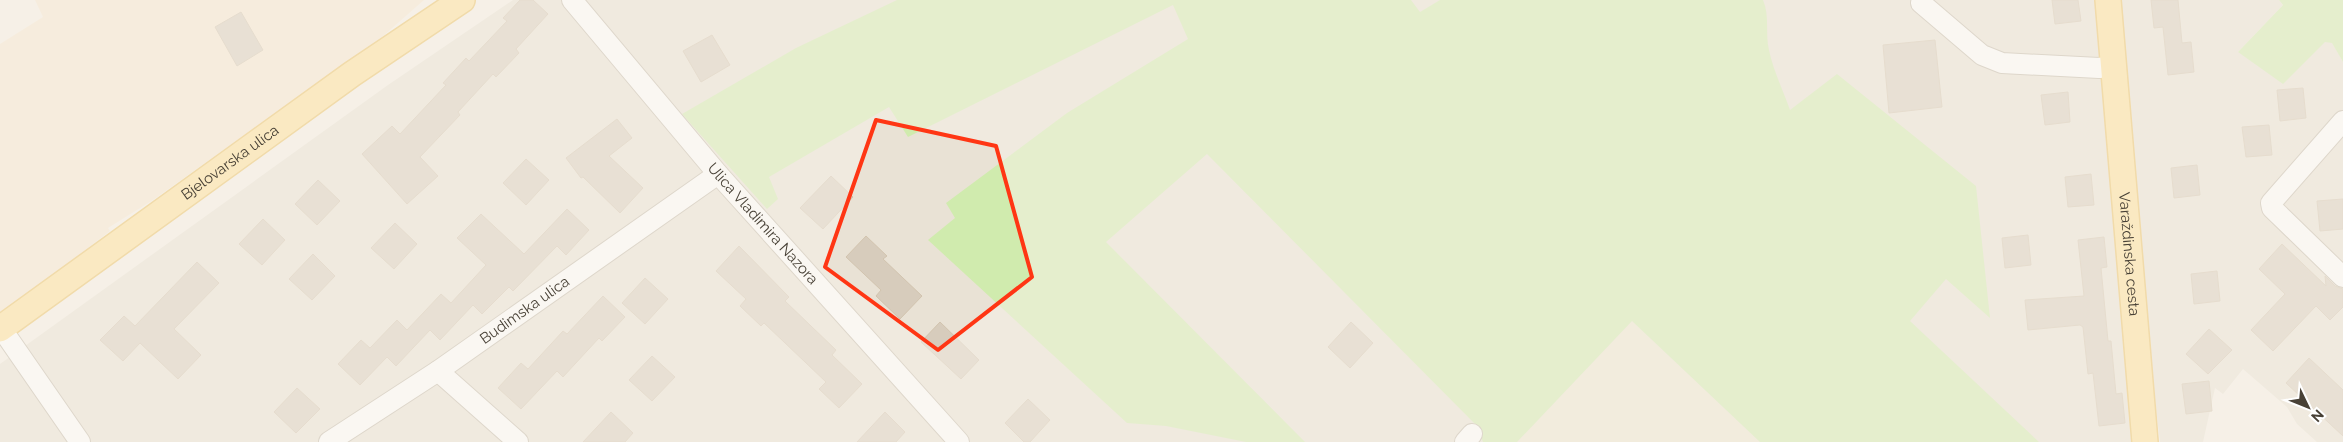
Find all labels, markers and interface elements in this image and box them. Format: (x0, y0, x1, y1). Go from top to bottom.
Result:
street label: Bjelovarska ulica (178, 121, 282, 204)
street label: Ulica Vladimira Nazora (704, 159, 822, 288)
street label: Varaždinska cesta (2115, 191, 2143, 317)
street label: Budimska ulica (476, 272, 573, 348)
north arrow (2283, 382, 2333, 432)
text: N (2308, 407, 2327, 425)

